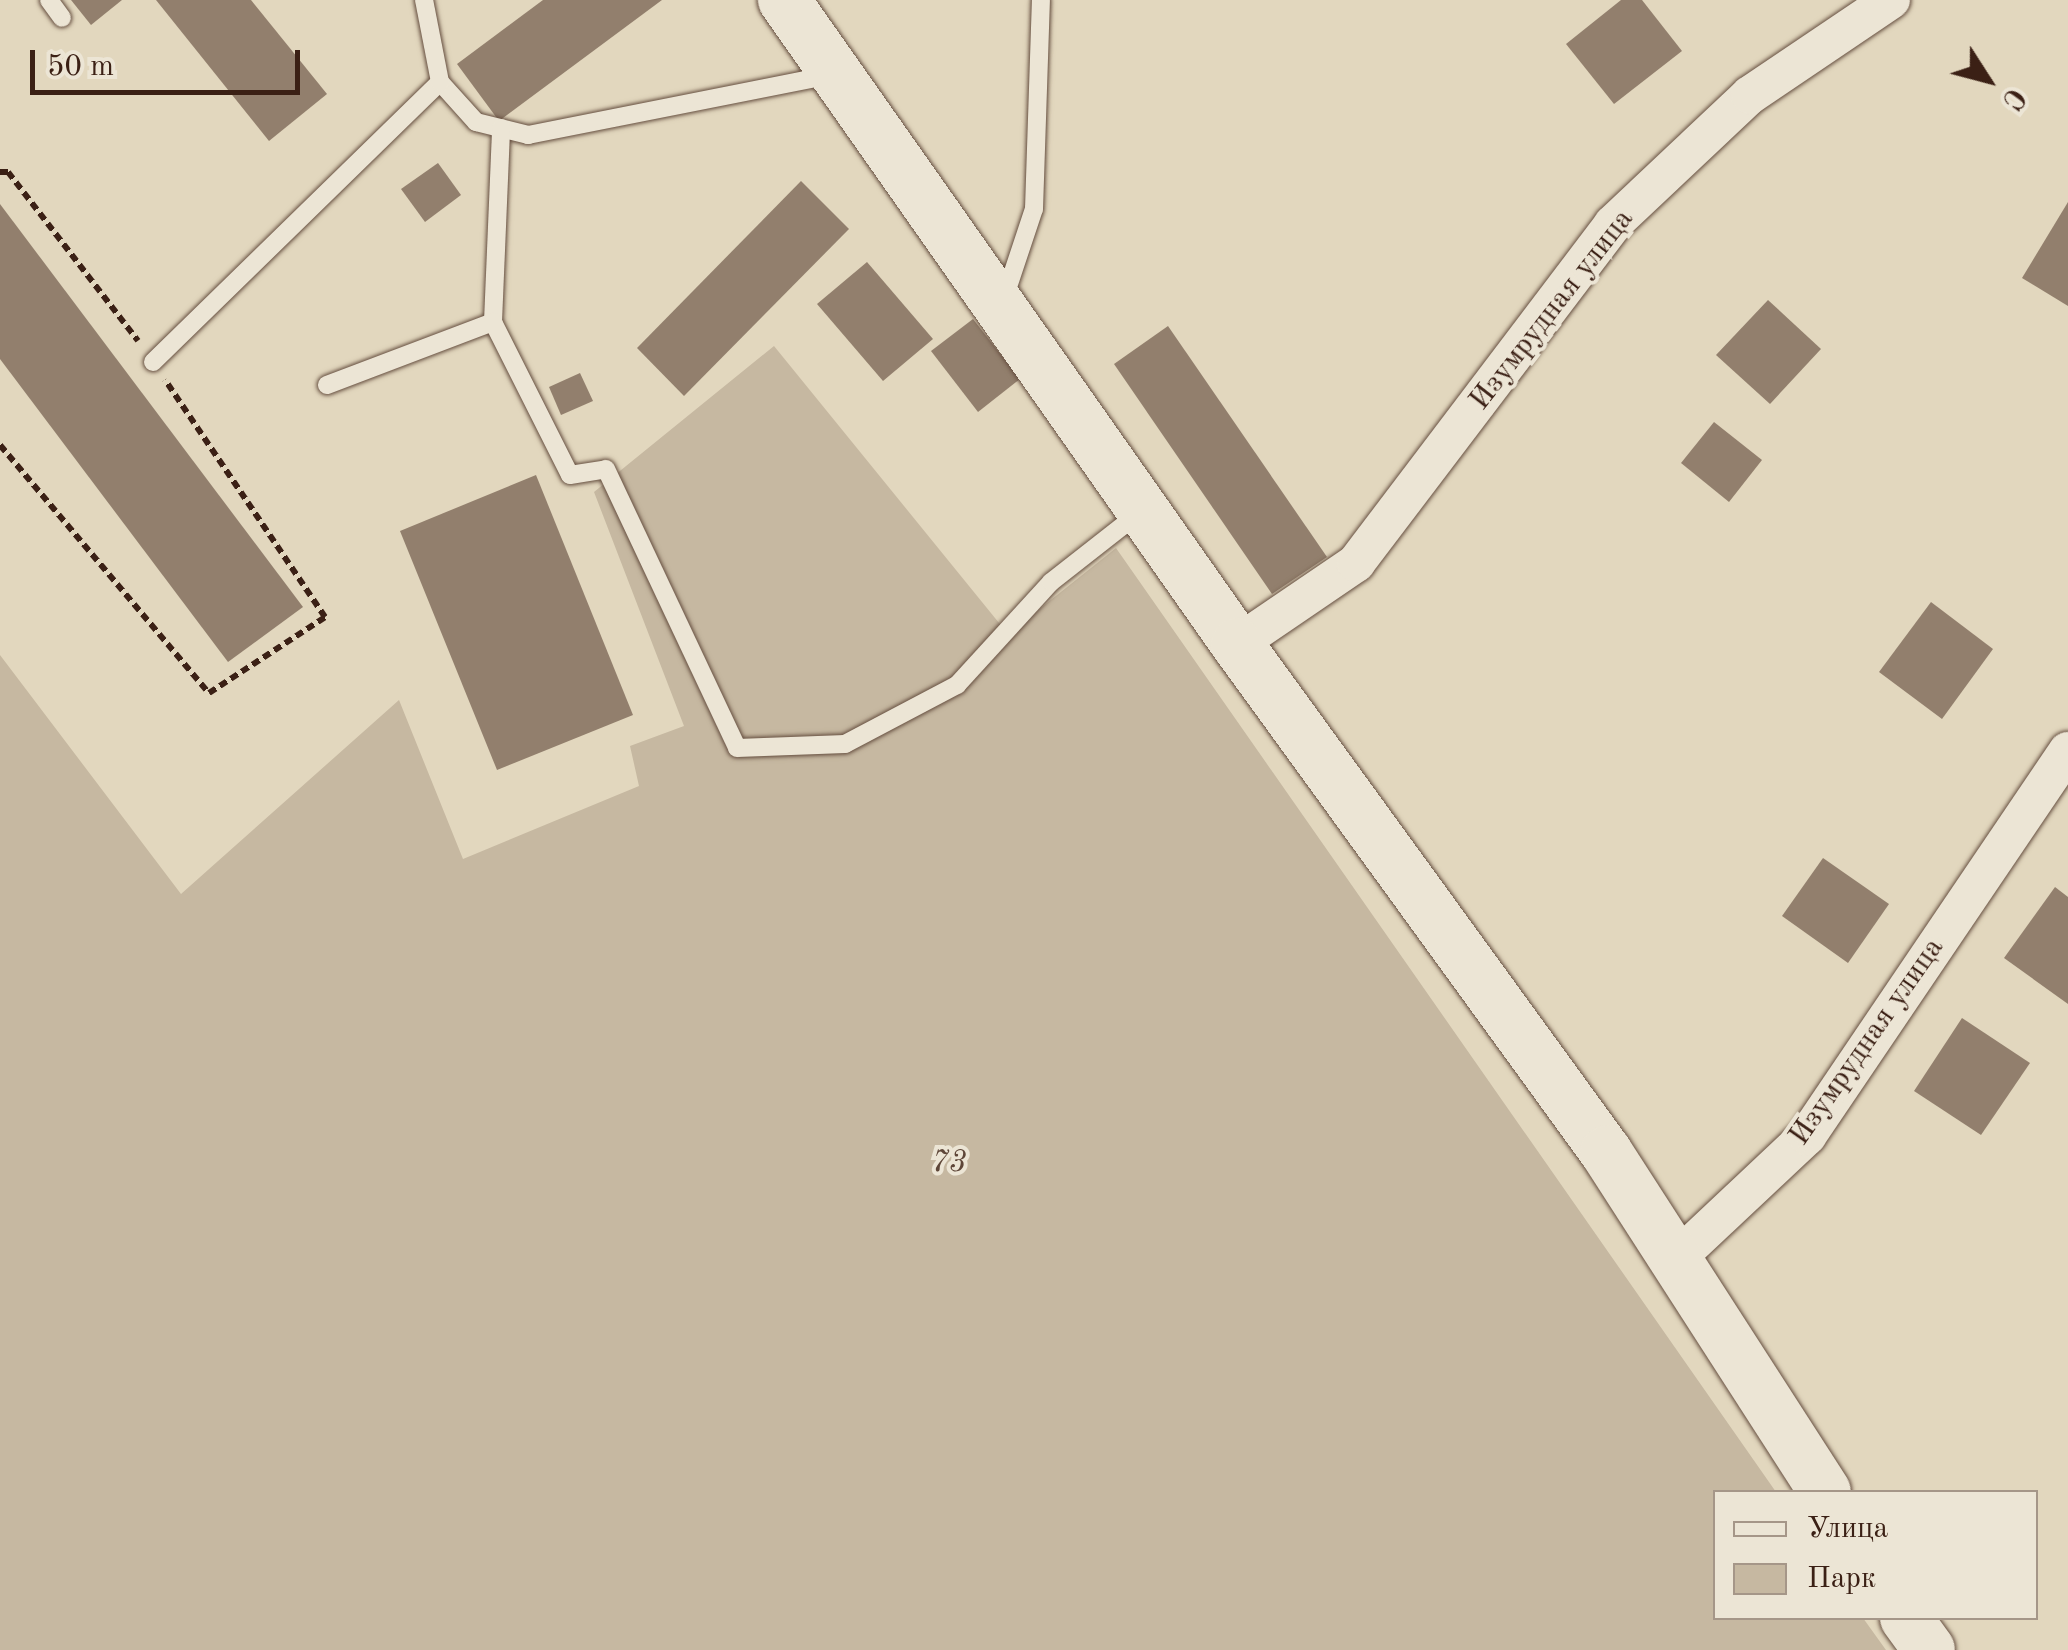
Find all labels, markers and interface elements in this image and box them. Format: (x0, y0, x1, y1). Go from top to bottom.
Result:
scale bar (35, 30, 305, 92)
north arrow (1938, 30, 2038, 130)
text: 50 m (47, 52, 114, 82)
text: С (1996, 82, 2029, 113)
street label: Изумрудная улица (1462, 202, 1642, 418)
street label: Изумрудная улица (1782, 931, 1952, 1153)
park label: 73 (932, 1145, 966, 1181)
legend (1713, 1490, 2038, 1620)
text: Улица (1807, 1514, 1888, 1544)
text: Парк (1807, 1564, 1876, 1594)

